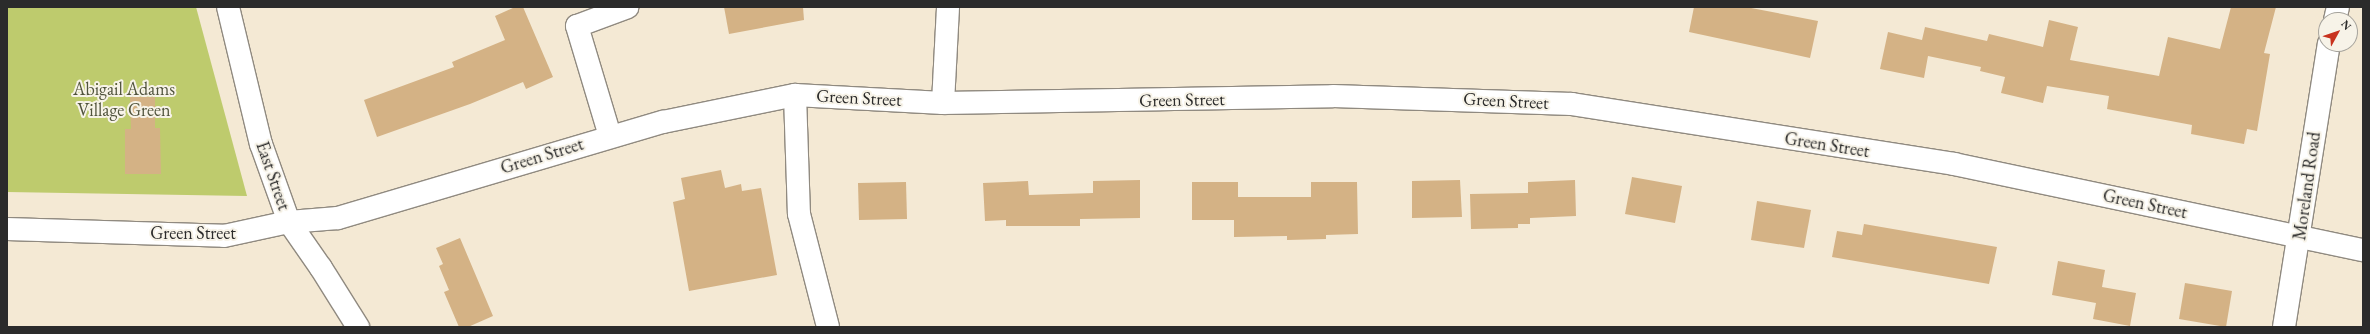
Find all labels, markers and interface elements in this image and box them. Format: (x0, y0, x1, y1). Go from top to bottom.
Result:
north arrow (2318, 12, 2358, 52)
text: N (2338, 17, 2355, 33)
park label: Abigail Adams Village Green (73, 79, 175, 122)
street label: Green Street (816, 85, 902, 111)
street label: Green Street (1139, 88, 1225, 112)
street label: Green Street (1463, 88, 1549, 114)
street label: Green Street (1783, 128, 1871, 162)
street label: Moreland Road (2289, 130, 2325, 242)
street label: Green Street (498, 133, 586, 179)
street label: East Street (251, 139, 295, 213)
street label: Green Street (2101, 185, 2189, 223)
street label: Green Street (150, 222, 236, 244)

